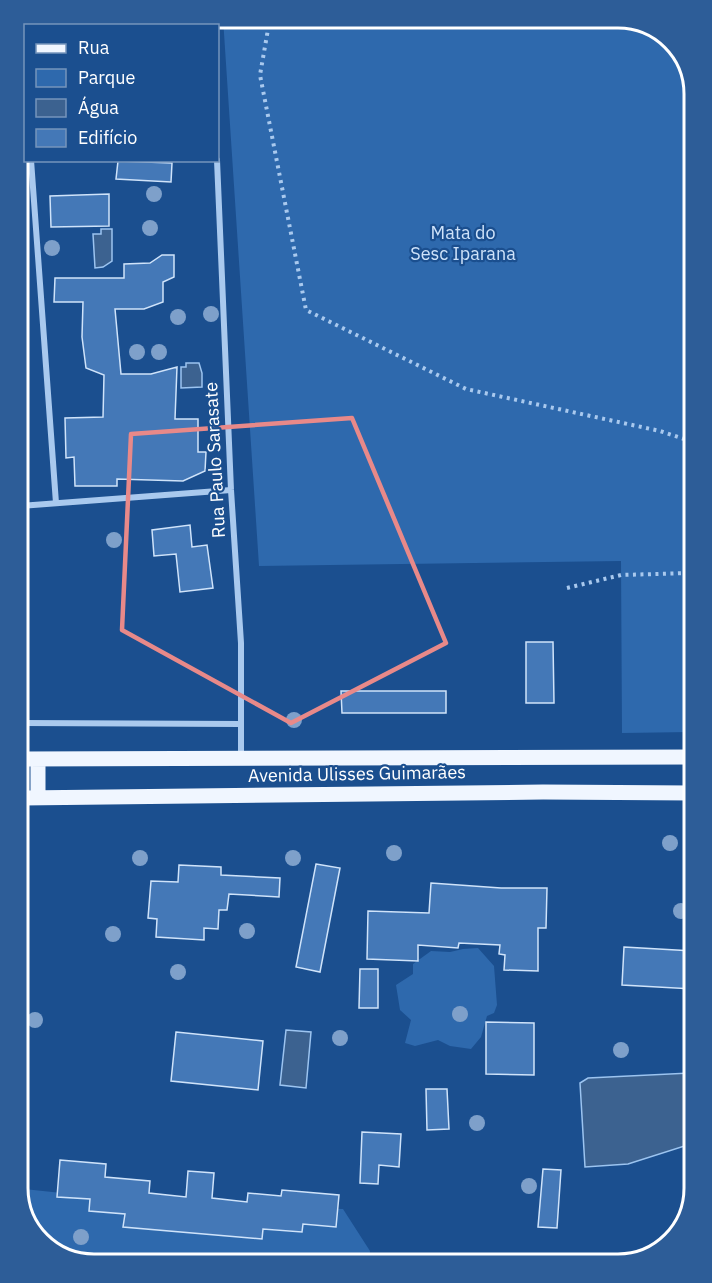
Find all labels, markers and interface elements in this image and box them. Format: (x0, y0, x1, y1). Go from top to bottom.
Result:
legend (24, 24, 219, 162)
text: Rua (78, 36, 110, 59)
text: Parque (78, 66, 136, 89)
text: Água (78, 96, 119, 119)
text: Edifício (78, 126, 137, 149)
park label: Mata do Sesc Iparana (410, 221, 516, 265)
street label: Rua Paulo Sarasate (199, 381, 230, 539)
street label: Avenida Ulisses Guimarães (248, 760, 466, 787)

